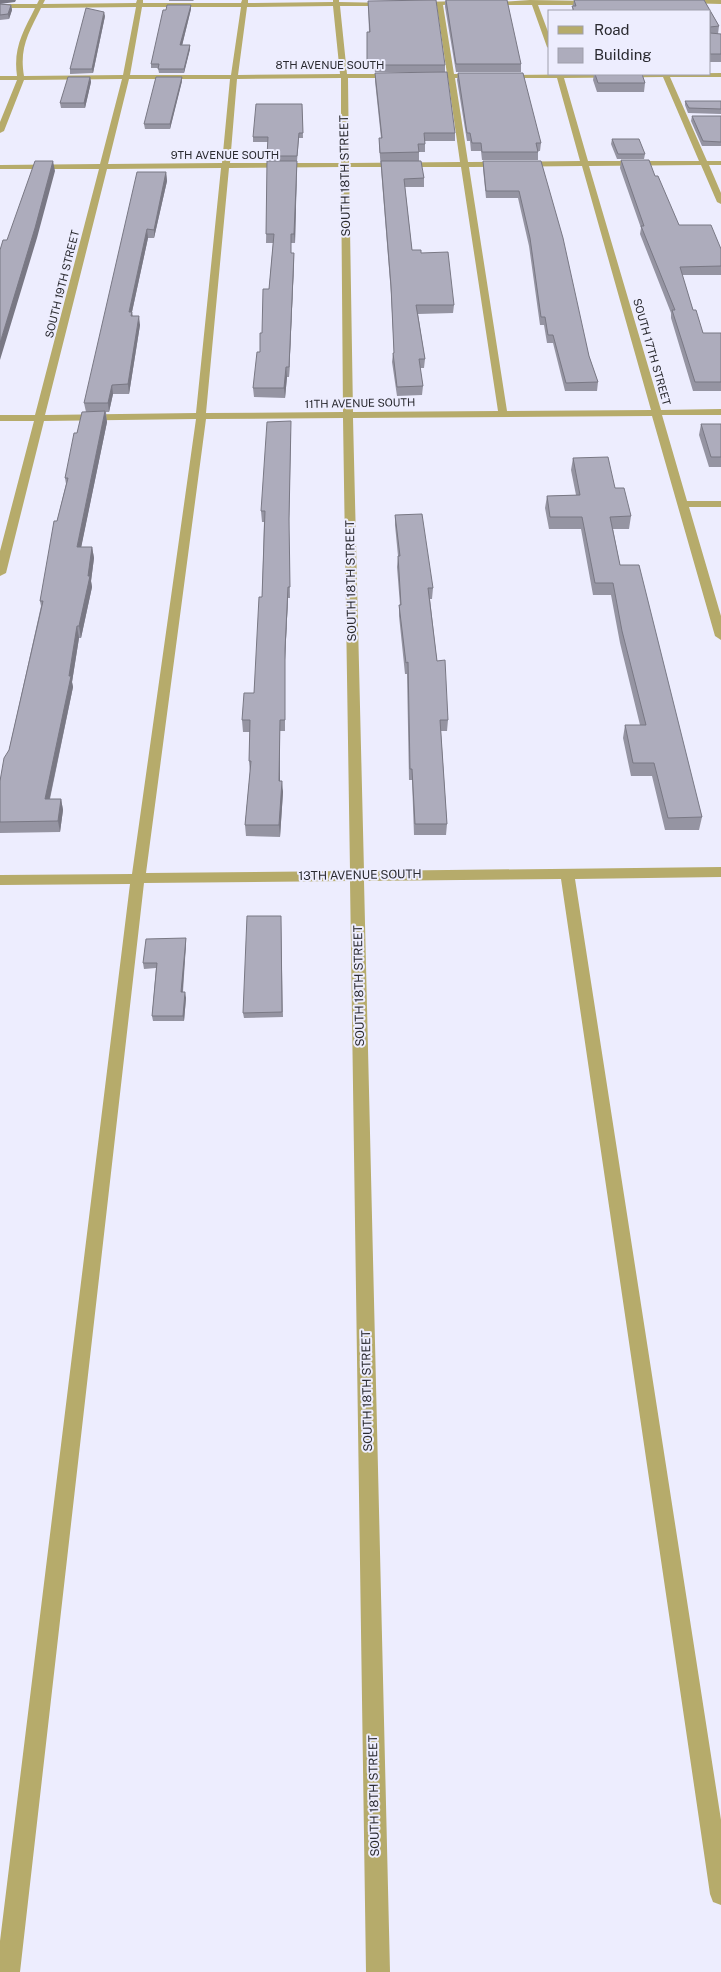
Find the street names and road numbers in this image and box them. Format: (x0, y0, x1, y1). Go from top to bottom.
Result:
street label: 8TH AVENUE SOUTH (276, 59, 384, 71)
street label: SOUTH 18TH STREET (337, 115, 353, 237)
street label: 9TH AVENUE SOUTH (171, 149, 279, 161)
street label: SOUTH 19TH STREET (43, 228, 81, 339)
street label: SOUTH 17TH STREET (631, 297, 673, 407)
street label: 11TH AVENUE SOUTH (305, 396, 415, 410)
street label: SOUTH 18TH STREET (343, 520, 359, 642)
street label: 13TH AVENUE SOUTH (298, 867, 422, 883)
street label: SOUTH 18TH STREET (351, 925, 367, 1047)
street label: SOUTH 18TH STREET (359, 1330, 375, 1452)
street label: SOUTH 18TH STREET (366, 1735, 382, 1857)

